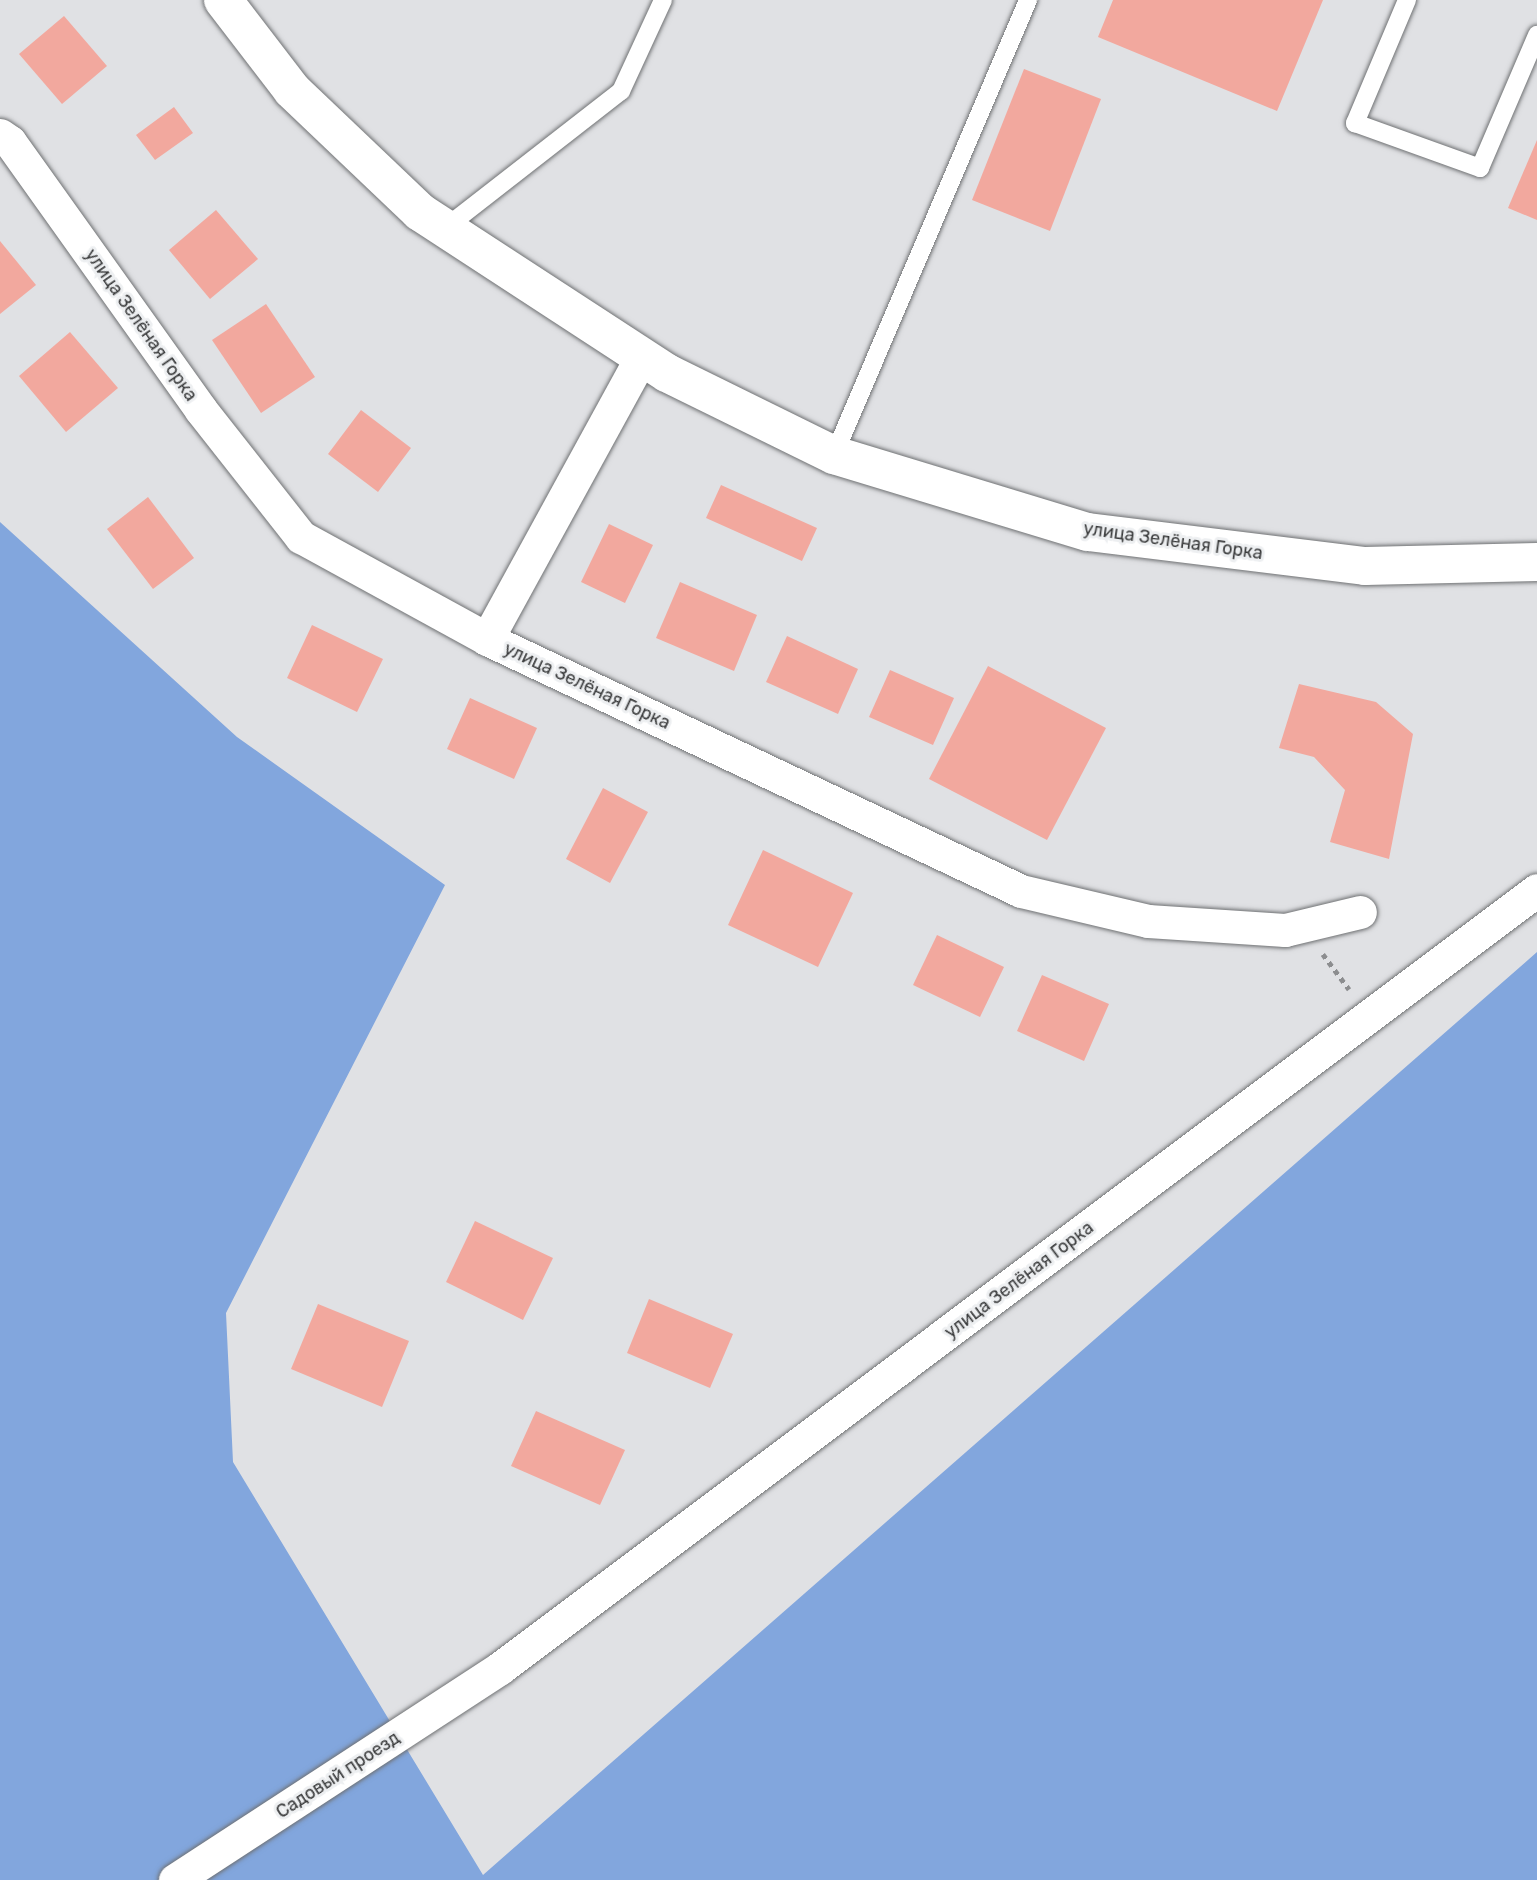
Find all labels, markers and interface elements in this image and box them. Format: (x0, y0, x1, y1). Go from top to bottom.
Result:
street label: улица Зелёная Горка (80, 245, 202, 405)
street label: улица Зелёная Горка (1082, 518, 1264, 564)
street label: улица Зелёная Горка (500, 638, 674, 734)
street label: улица Зелёная Горка (940, 1217, 1098, 1343)
street label: Садовый проезд (272, 1727, 404, 1823)

